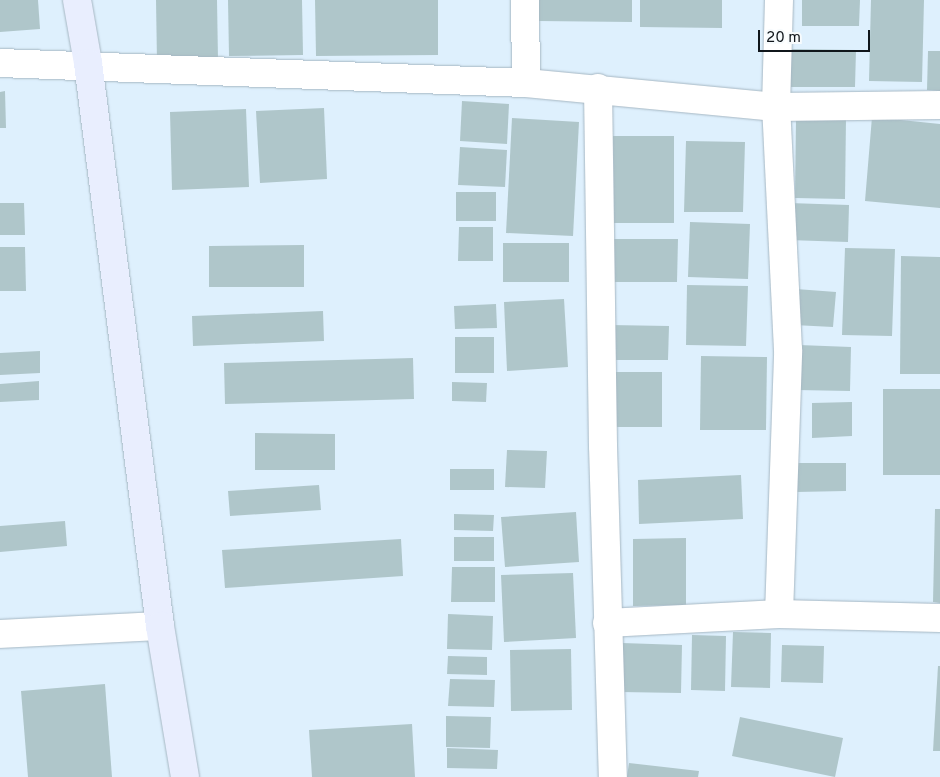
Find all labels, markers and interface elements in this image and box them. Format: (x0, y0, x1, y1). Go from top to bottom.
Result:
scale bar (760, 20, 872, 52)
text: 20 m (766, 29, 801, 48)

